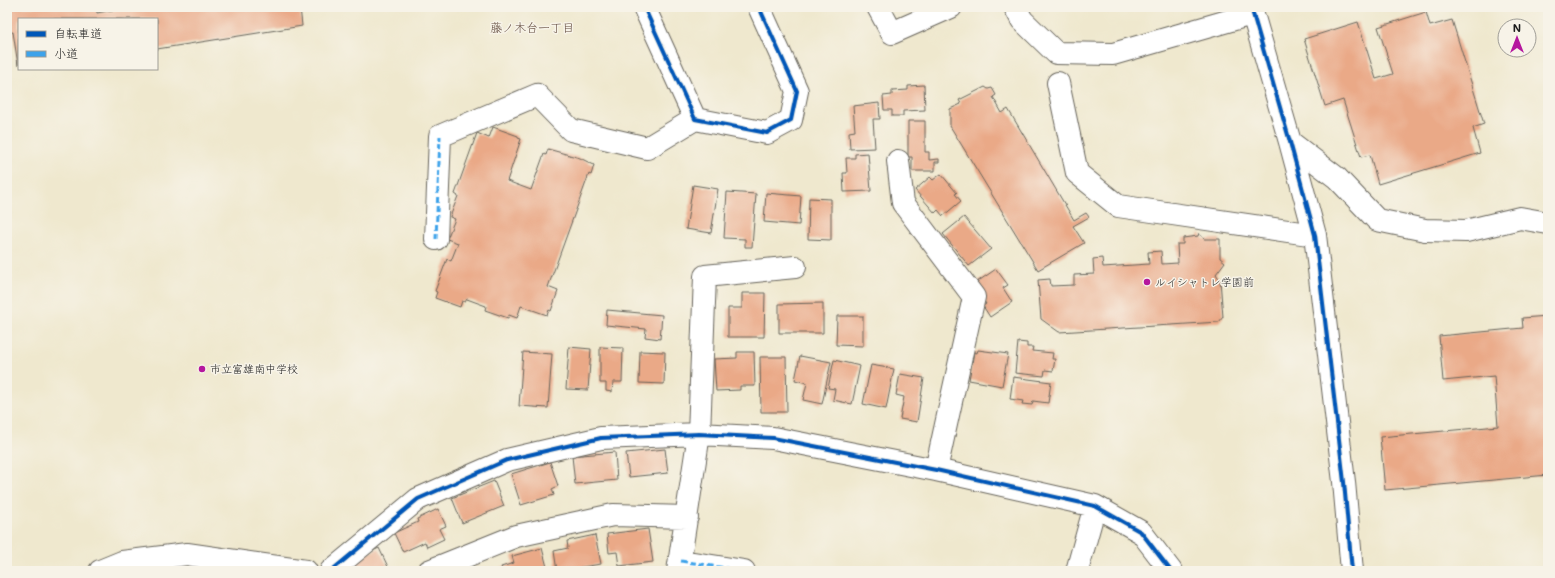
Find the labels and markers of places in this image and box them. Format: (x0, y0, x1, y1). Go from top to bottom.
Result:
place label: ルイシャトレ学園前 (1155, 274, 1254, 289)
marker: ルイシャトレ学園前 (1142, 277, 1152, 287)
place label: 市立富雄南中学校 (210, 361, 298, 376)
marker: 市立富雄南中学校 (197, 364, 207, 374)

